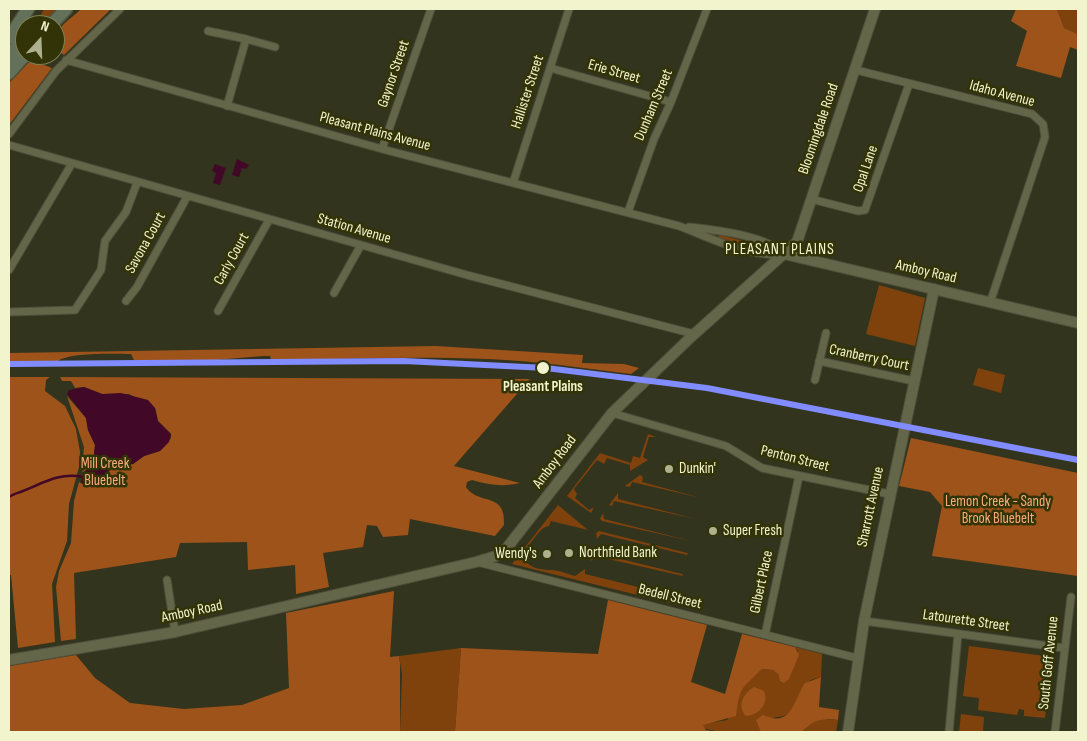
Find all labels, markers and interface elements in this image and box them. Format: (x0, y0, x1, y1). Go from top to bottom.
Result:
north arrow (15, 15, 65, 65)
text: N (39, 17, 51, 36)
street label: Gaynor Street (374, 38, 414, 110)
street label: Hallister Street (508, 53, 548, 131)
street label: Erie Street (586, 56, 642, 88)
street label: Dunham Street (631, 67, 677, 143)
street label: Idaho Avenue (967, 77, 1037, 111)
street label: Bloomingdale Road (795, 81, 843, 177)
street label: Pleasant Plains Avenue (318, 109, 432, 155)
street label: Opal Lane (850, 143, 882, 195)
street label: Savona Court (122, 209, 170, 277)
street label: Station Avenue (315, 210, 393, 248)
street label: Carly Court (210, 230, 254, 288)
district label: PLEASANT PLAINS (723, 240, 837, 260)
street label: Amboy Road (894, 256, 958, 288)
street label: Cranberry Court (827, 341, 911, 375)
marker: Pleasant Plains (535, 360, 551, 376)
place label: Pleasant Plains (503, 378, 583, 396)
street label: Amboy Road (529, 432, 581, 492)
street label: Penton Street (759, 442, 831, 476)
park label: Mill Creek Bluebelt (81, 455, 129, 490)
place label: Dunkin' (679, 460, 716, 478)
marker: Dunkin' (663, 463, 675, 475)
street label: Sharrott Avenue (854, 465, 888, 549)
park label: Lemon Creek - Sandy Brook Bluebelt (945, 493, 1051, 528)
place label: Super Fresh (723, 522, 782, 540)
marker: Super Fresh (707, 525, 719, 537)
place label: Northfield Bank (579, 544, 657, 562)
place label: Wendy's (495, 545, 537, 563)
marker: Northfield Bank (563, 547, 575, 559)
marker: Wendy's (541, 548, 553, 560)
street label: Gilbert Place (747, 549, 777, 615)
street label: Bedell Street (636, 580, 704, 614)
street label: Amboy Road (160, 597, 224, 627)
street label: Latourette Street (921, 606, 1011, 636)
street label: South Goff Avenue (1035, 615, 1063, 711)

